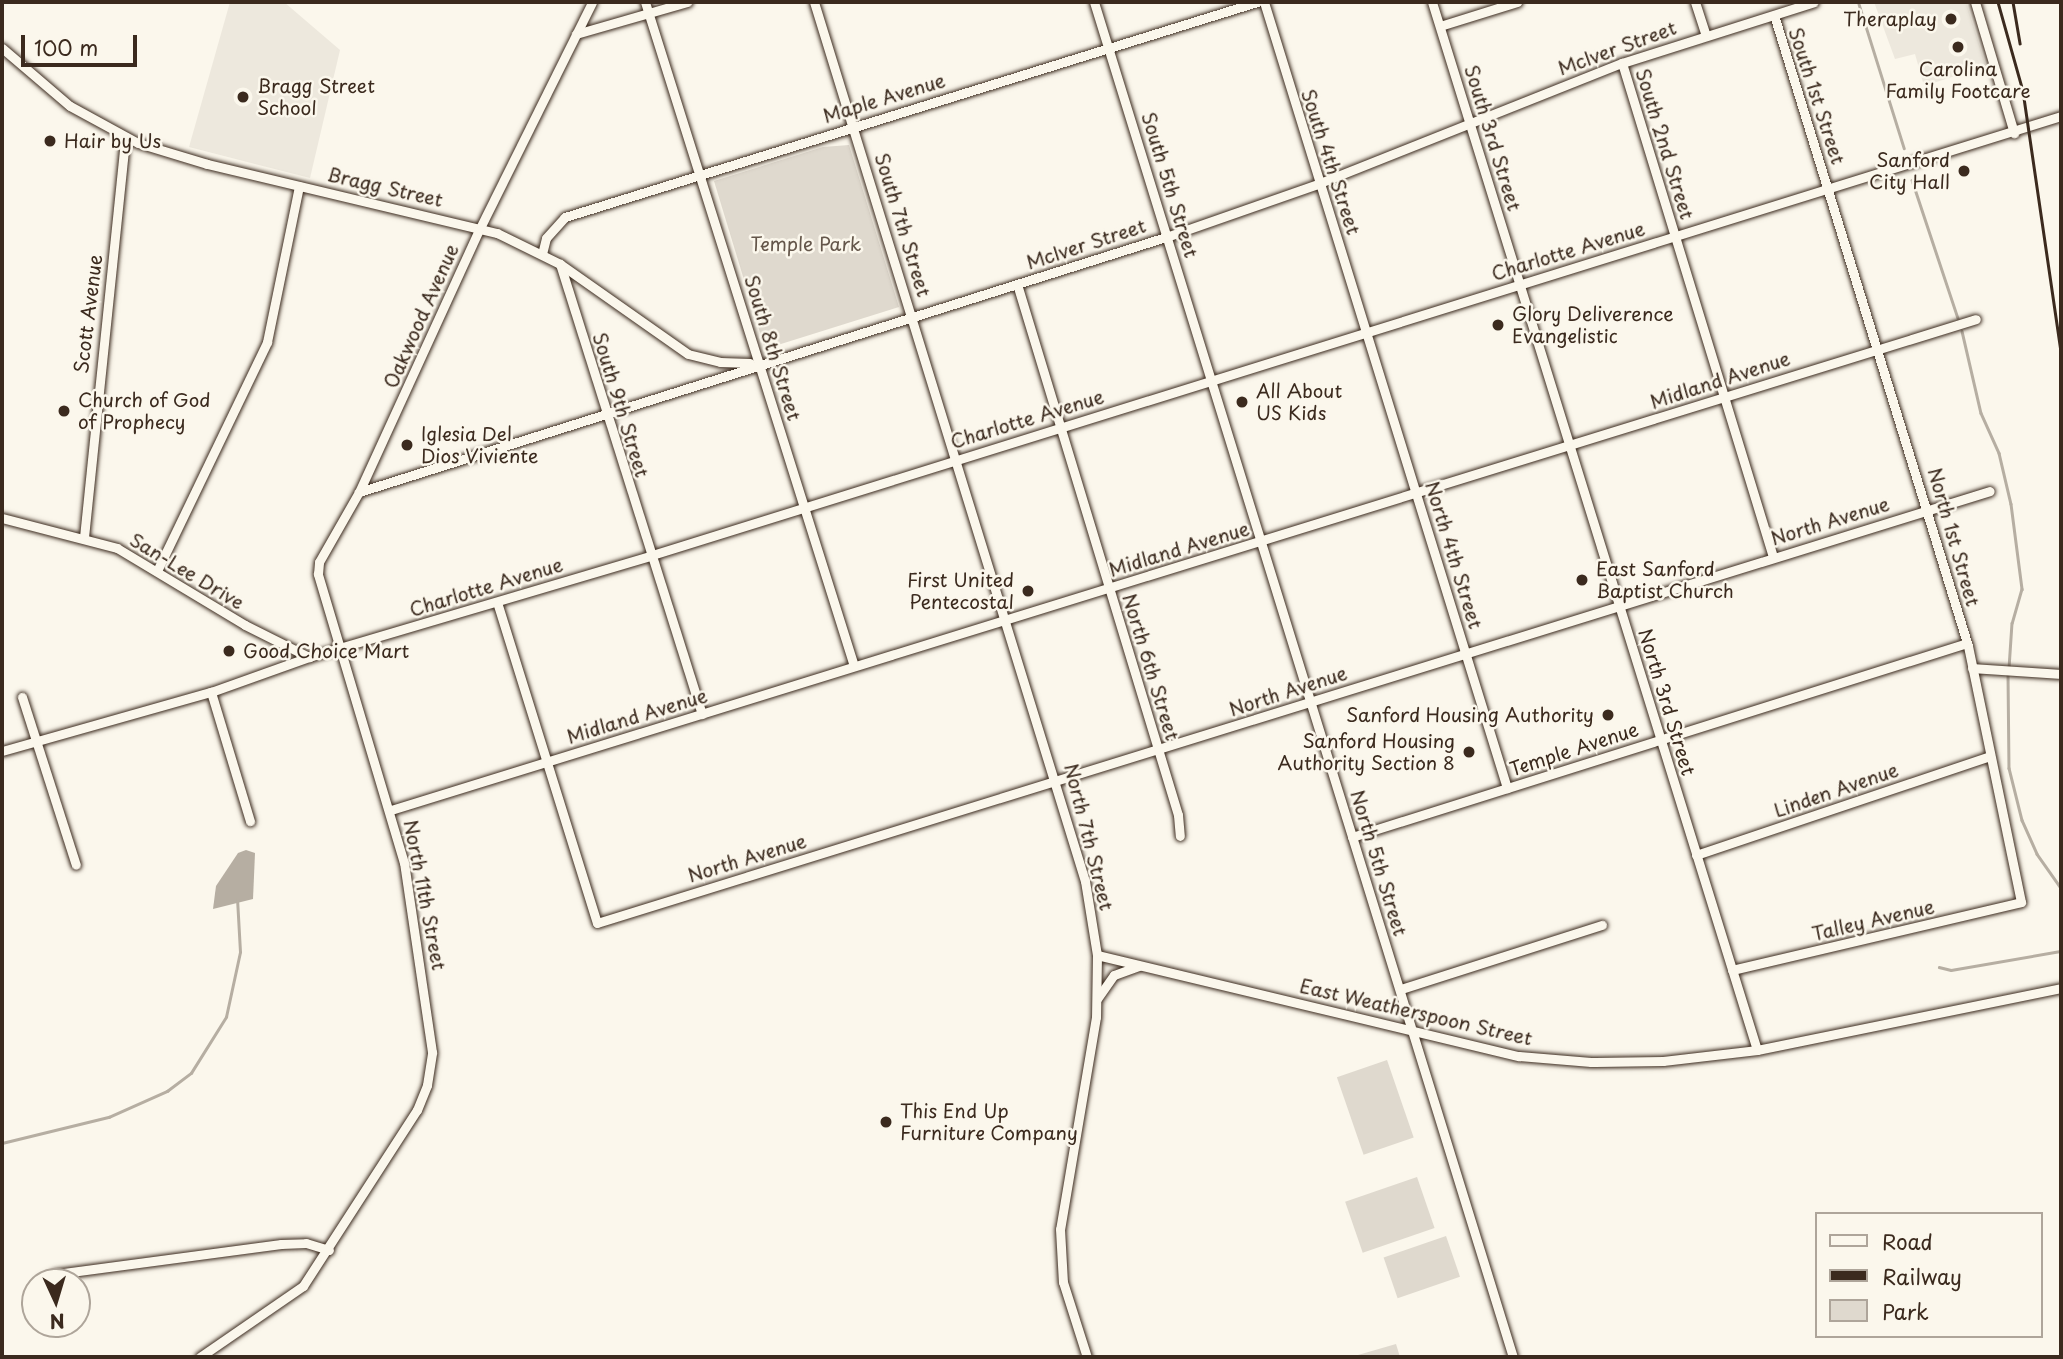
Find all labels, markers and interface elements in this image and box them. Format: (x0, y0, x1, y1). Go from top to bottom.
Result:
place label: Theraplay (1843, 8, 1937, 30)
marker: Theraplay (1943, 11, 1959, 27)
street label: McIver Street (1555, 16, 1679, 80)
scale bar (24, 21, 140, 65)
street label: South 1st Street (1783, 23, 1851, 169)
text: 100 m (34, 31, 98, 63)
marker: Carolina Family Footcare (1950, 39, 1966, 55)
place label: Carolina Family Footcare (1885, 58, 2031, 102)
street label: South 3rd Street (1460, 61, 1526, 215)
street label: South 2nd Street (1631, 65, 1699, 223)
street label: Maple Avenue (820, 68, 948, 128)
place label: Bragg Street School (257, 75, 376, 119)
street label: South 4th Street (1297, 86, 1365, 238)
marker: Bragg Street School (235, 89, 251, 105)
street label: South 5th Street (1137, 109, 1203, 261)
place label: Hair by Us (64, 130, 162, 152)
marker: Hair by Us (42, 133, 58, 149)
place label: Sanford City Hall (1868, 149, 1950, 193)
street label: South 7th Street (870, 150, 936, 300)
street label: Bragg Street (325, 163, 445, 211)
marker: Sanford City Hall (1956, 163, 1972, 179)
street label: McIver Street (1023, 214, 1149, 274)
street label: Charlotte Avenue (1490, 217, 1646, 285)
park label: Temple Park (750, 233, 862, 255)
street label: Oakwood Avenue (379, 240, 463, 392)
street label: Scott Avenue (69, 253, 107, 375)
street label: South 8th Street (740, 272, 806, 424)
place label: Glory Deliverence Evangelistic (1512, 303, 1675, 347)
marker: Glory Deliverence Evangelistic (1490, 317, 1506, 333)
street label: South 9th Street (588, 329, 654, 481)
street label: Midland Avenue (1647, 347, 1793, 413)
place label: All About US Kids (1256, 380, 1343, 424)
street label: Charlotte Avenue (949, 385, 1105, 453)
place label: Church of God of Prophecy (78, 389, 211, 433)
marker: All About US Kids (1234, 394, 1250, 410)
marker: Church of God of Prophecy (56, 403, 72, 419)
place label: Iglesia Del Dios Viviente (421, 423, 539, 467)
marker: Iglesia Del Dios Viviente (399, 437, 415, 453)
street label: North 1st Street (1923, 463, 1985, 611)
street label: North 4th Street (1421, 478, 1487, 632)
street label: North Avenue (1767, 492, 1893, 550)
street label: Midland Avenue (1106, 517, 1252, 581)
street label: San-Lee Drive (125, 528, 249, 614)
street label: Charlotte Avenue (408, 553, 564, 621)
place label: East Sanford Baptist Church (1596, 558, 1734, 602)
place label: First United Pentecostal (906, 569, 1014, 613)
marker: East Sanford Baptist Church (1574, 572, 1590, 588)
marker: First United Pentecostal (1020, 583, 1036, 599)
street label: North 6th Street (1117, 590, 1185, 744)
street label: North 3rd Street (1634, 625, 1700, 779)
place label: Good Choice Mart (243, 640, 410, 662)
marker: Good Choice Mart (221, 643, 237, 659)
street label: North Avenue (1225, 661, 1351, 721)
street label: Midland Avenue (564, 684, 710, 748)
place label: Sanford Housing Authority (1346, 704, 1594, 726)
marker: Sanford Housing Authority (1600, 707, 1616, 723)
street label: Temple Avenue (1506, 717, 1642, 781)
place label: Sanford Housing Authority Section 8 (1276, 730, 1455, 774)
marker: Sanford Housing Authority Section 8 (1461, 744, 1477, 760)
street label: Linden Avenue (1771, 758, 1901, 822)
street label: North 7th Street (1060, 761, 1118, 913)
street label: North 5th Street (1346, 786, 1412, 940)
street label: North 11th Street (399, 816, 451, 974)
street label: North Avenue (684, 829, 810, 887)
street label: Talley Avenue (1809, 895, 1937, 945)
street label: East Weatherspoon Street (1298, 974, 1534, 1050)
place label: This End Up Furniture Company (900, 1100, 1080, 1144)
marker: This End Up Furniture Company (878, 1114, 894, 1130)
legend (1814, 1212, 2042, 1338)
text: Road (1882, 1225, 1933, 1257)
text: Railway (1882, 1260, 1962, 1292)
north arrow (21, 1268, 91, 1338)
text: Park (1882, 1295, 1929, 1327)
text: N (49, 1307, 66, 1336)

